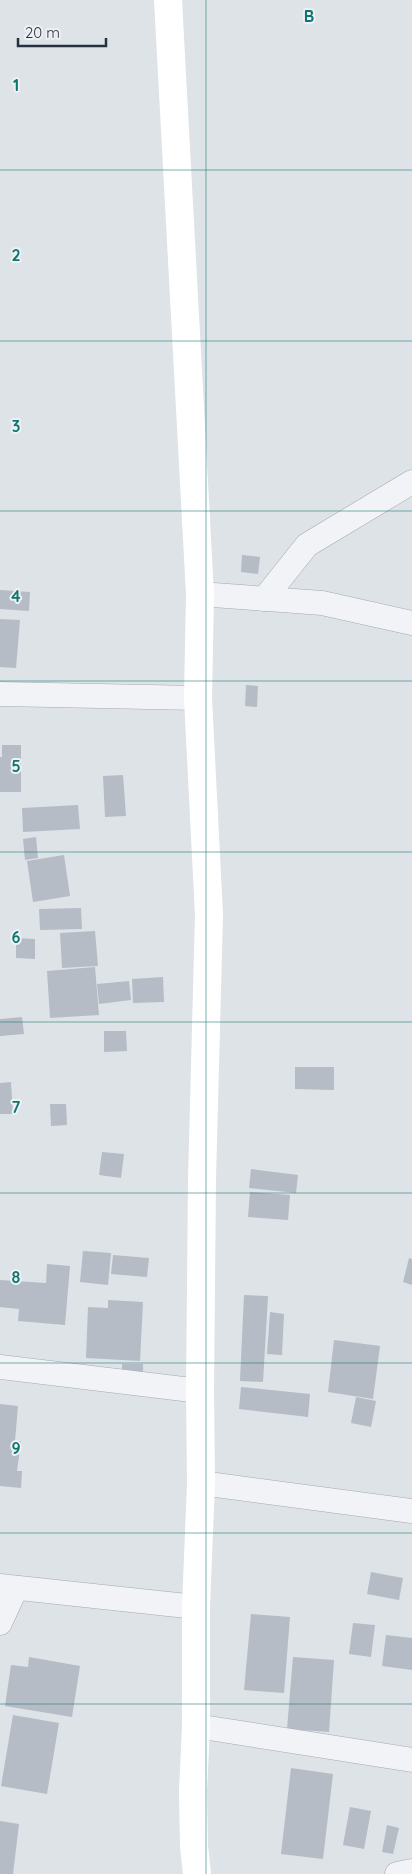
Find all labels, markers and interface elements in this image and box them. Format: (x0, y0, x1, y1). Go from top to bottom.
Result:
text: B (304, 6, 314, 26)
scale bar (18, 15, 105, 47)
text: 20 m (25, 23, 60, 42)
text: 1 (13, 75, 19, 95)
text: 2 (11, 245, 21, 265)
text: 3 (12, 416, 20, 436)
text: 4 (11, 586, 21, 606)
text: 5 (11, 756, 21, 776)
text: 6 (12, 927, 21, 947)
text: 7 (12, 1097, 21, 1117)
text: 8 (12, 1267, 21, 1287)
text: 9 (11, 1438, 21, 1458)

